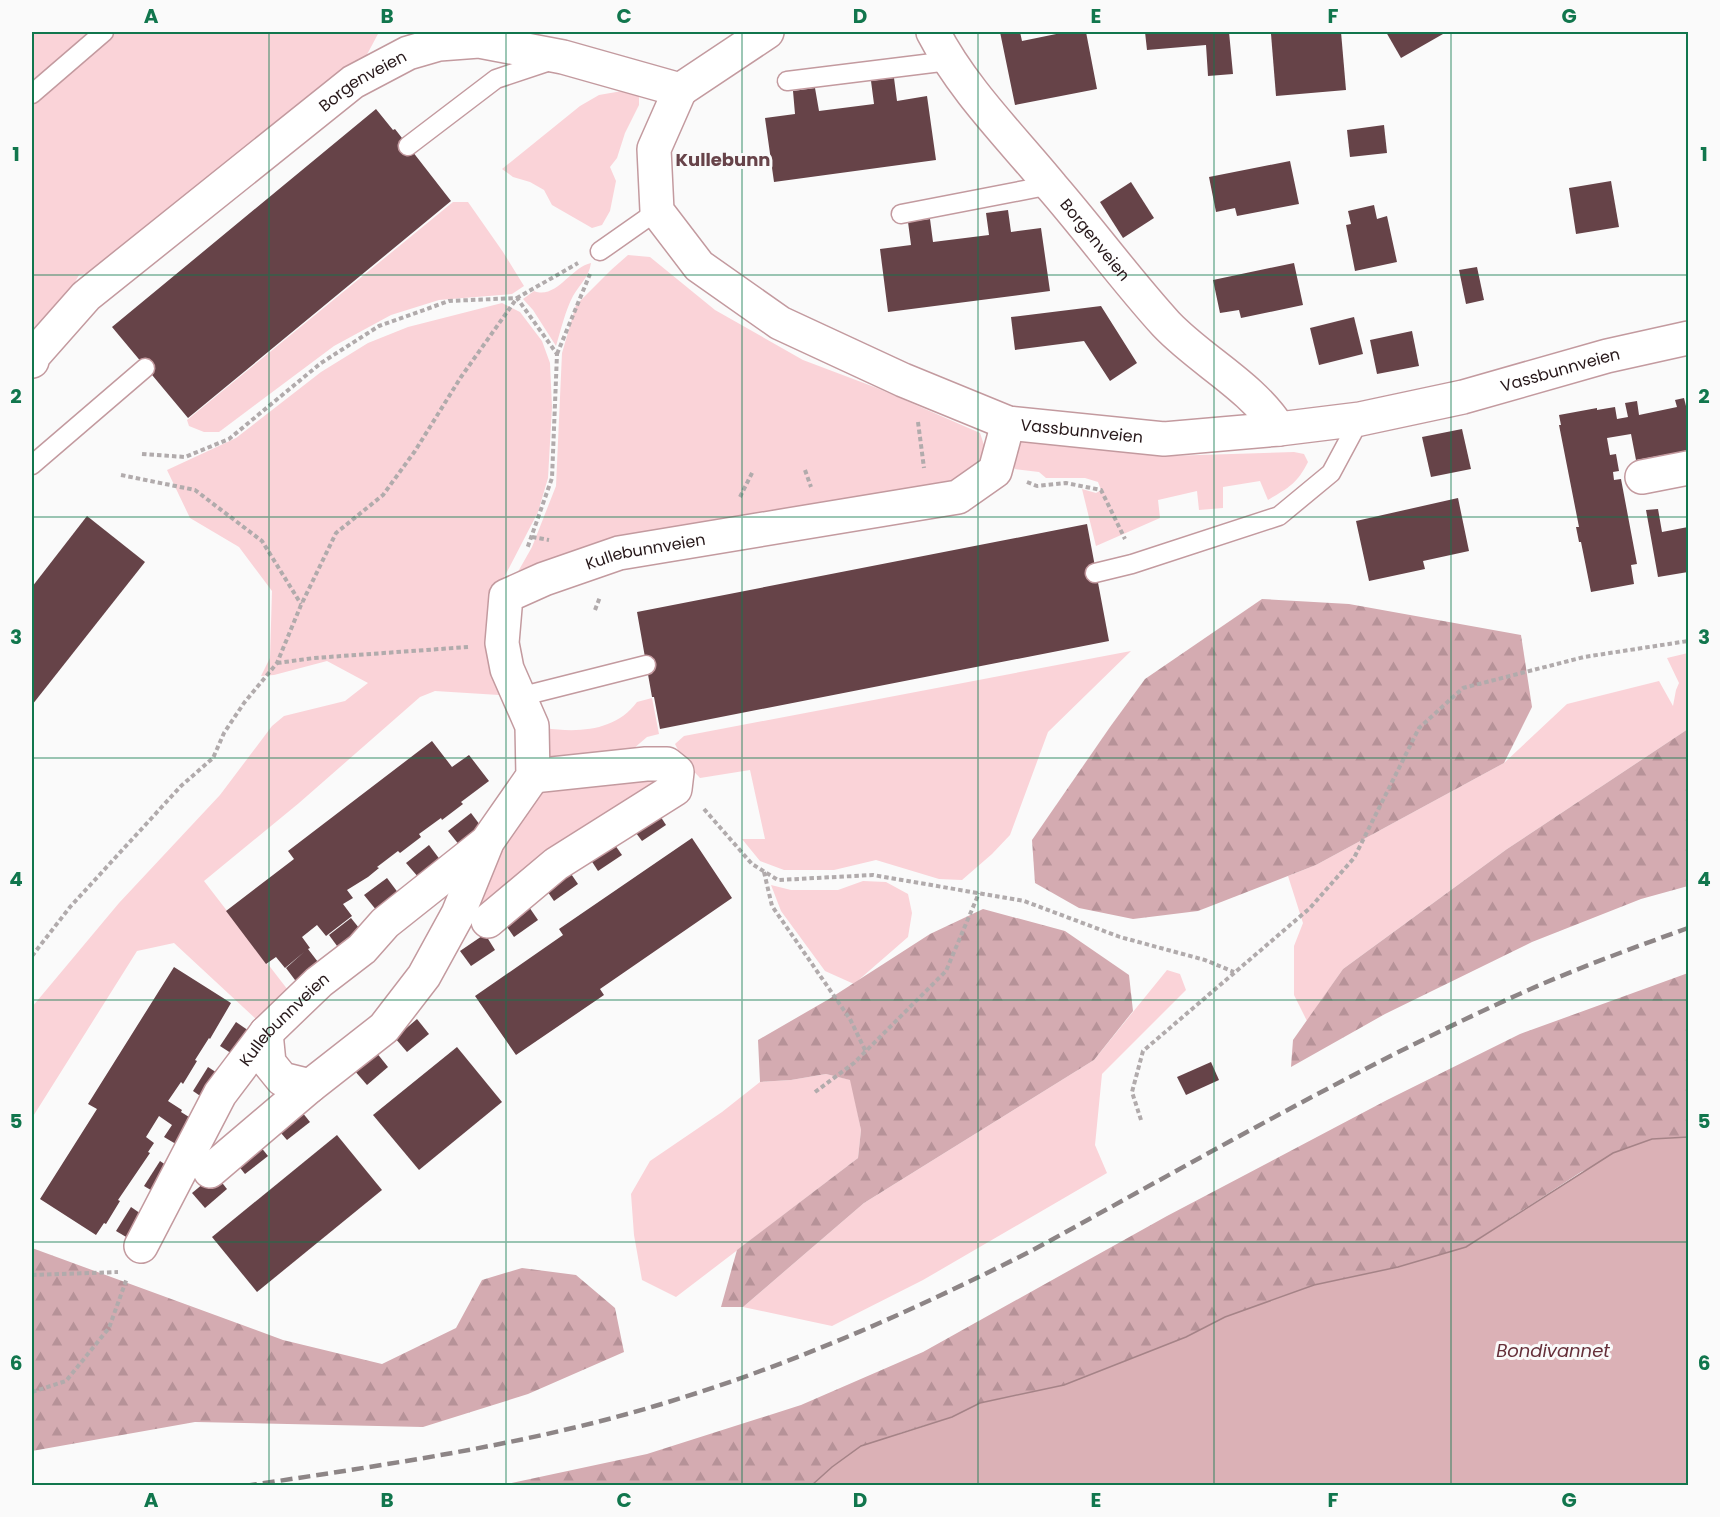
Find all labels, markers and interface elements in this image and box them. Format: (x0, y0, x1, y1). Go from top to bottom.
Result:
text: A (144, 2, 159, 30)
text: B (380, 2, 394, 30)
text: C (616, 2, 632, 30)
text: D (853, 2, 867, 30)
text: E (1091, 2, 1101, 30)
text: F (1328, 2, 1339, 30)
text: G (1561, 2, 1577, 30)
street label: Borgenveien (314, 45, 411, 117)
text: 1 (12, 140, 20, 168)
text: 1 (1700, 140, 1708, 168)
district label: Kullebunn (675, 147, 771, 172)
street label: Borgenveien (1055, 194, 1135, 286)
street label: Vassbunnveien (1498, 342, 1622, 398)
text: 2 (10, 382, 22, 410)
text: 2 (1698, 382, 1710, 410)
street label: Vassbunnveien (1019, 413, 1144, 449)
street label: Kullebunnveien (582, 528, 707, 576)
text: 3 (10, 623, 22, 651)
text: 3 (1698, 623, 1710, 651)
text: 4 (9, 865, 23, 893)
text: 4 (1697, 865, 1711, 893)
street label: Kullebunnveien (234, 967, 334, 1071)
text: 5 (10, 1107, 23, 1135)
text: 5 (1698, 1107, 1711, 1135)
water label: Bondivannet (1496, 1338, 1610, 1363)
text: 6 (10, 1349, 22, 1377)
text: 6 (1698, 1349, 1710, 1377)
text: A (144, 1486, 159, 1514)
text: B (380, 1486, 394, 1514)
text: C (616, 1486, 632, 1514)
text: D (853, 1486, 867, 1514)
text: E (1091, 1486, 1101, 1514)
text: F (1328, 1486, 1339, 1514)
text: G (1561, 1486, 1577, 1514)

